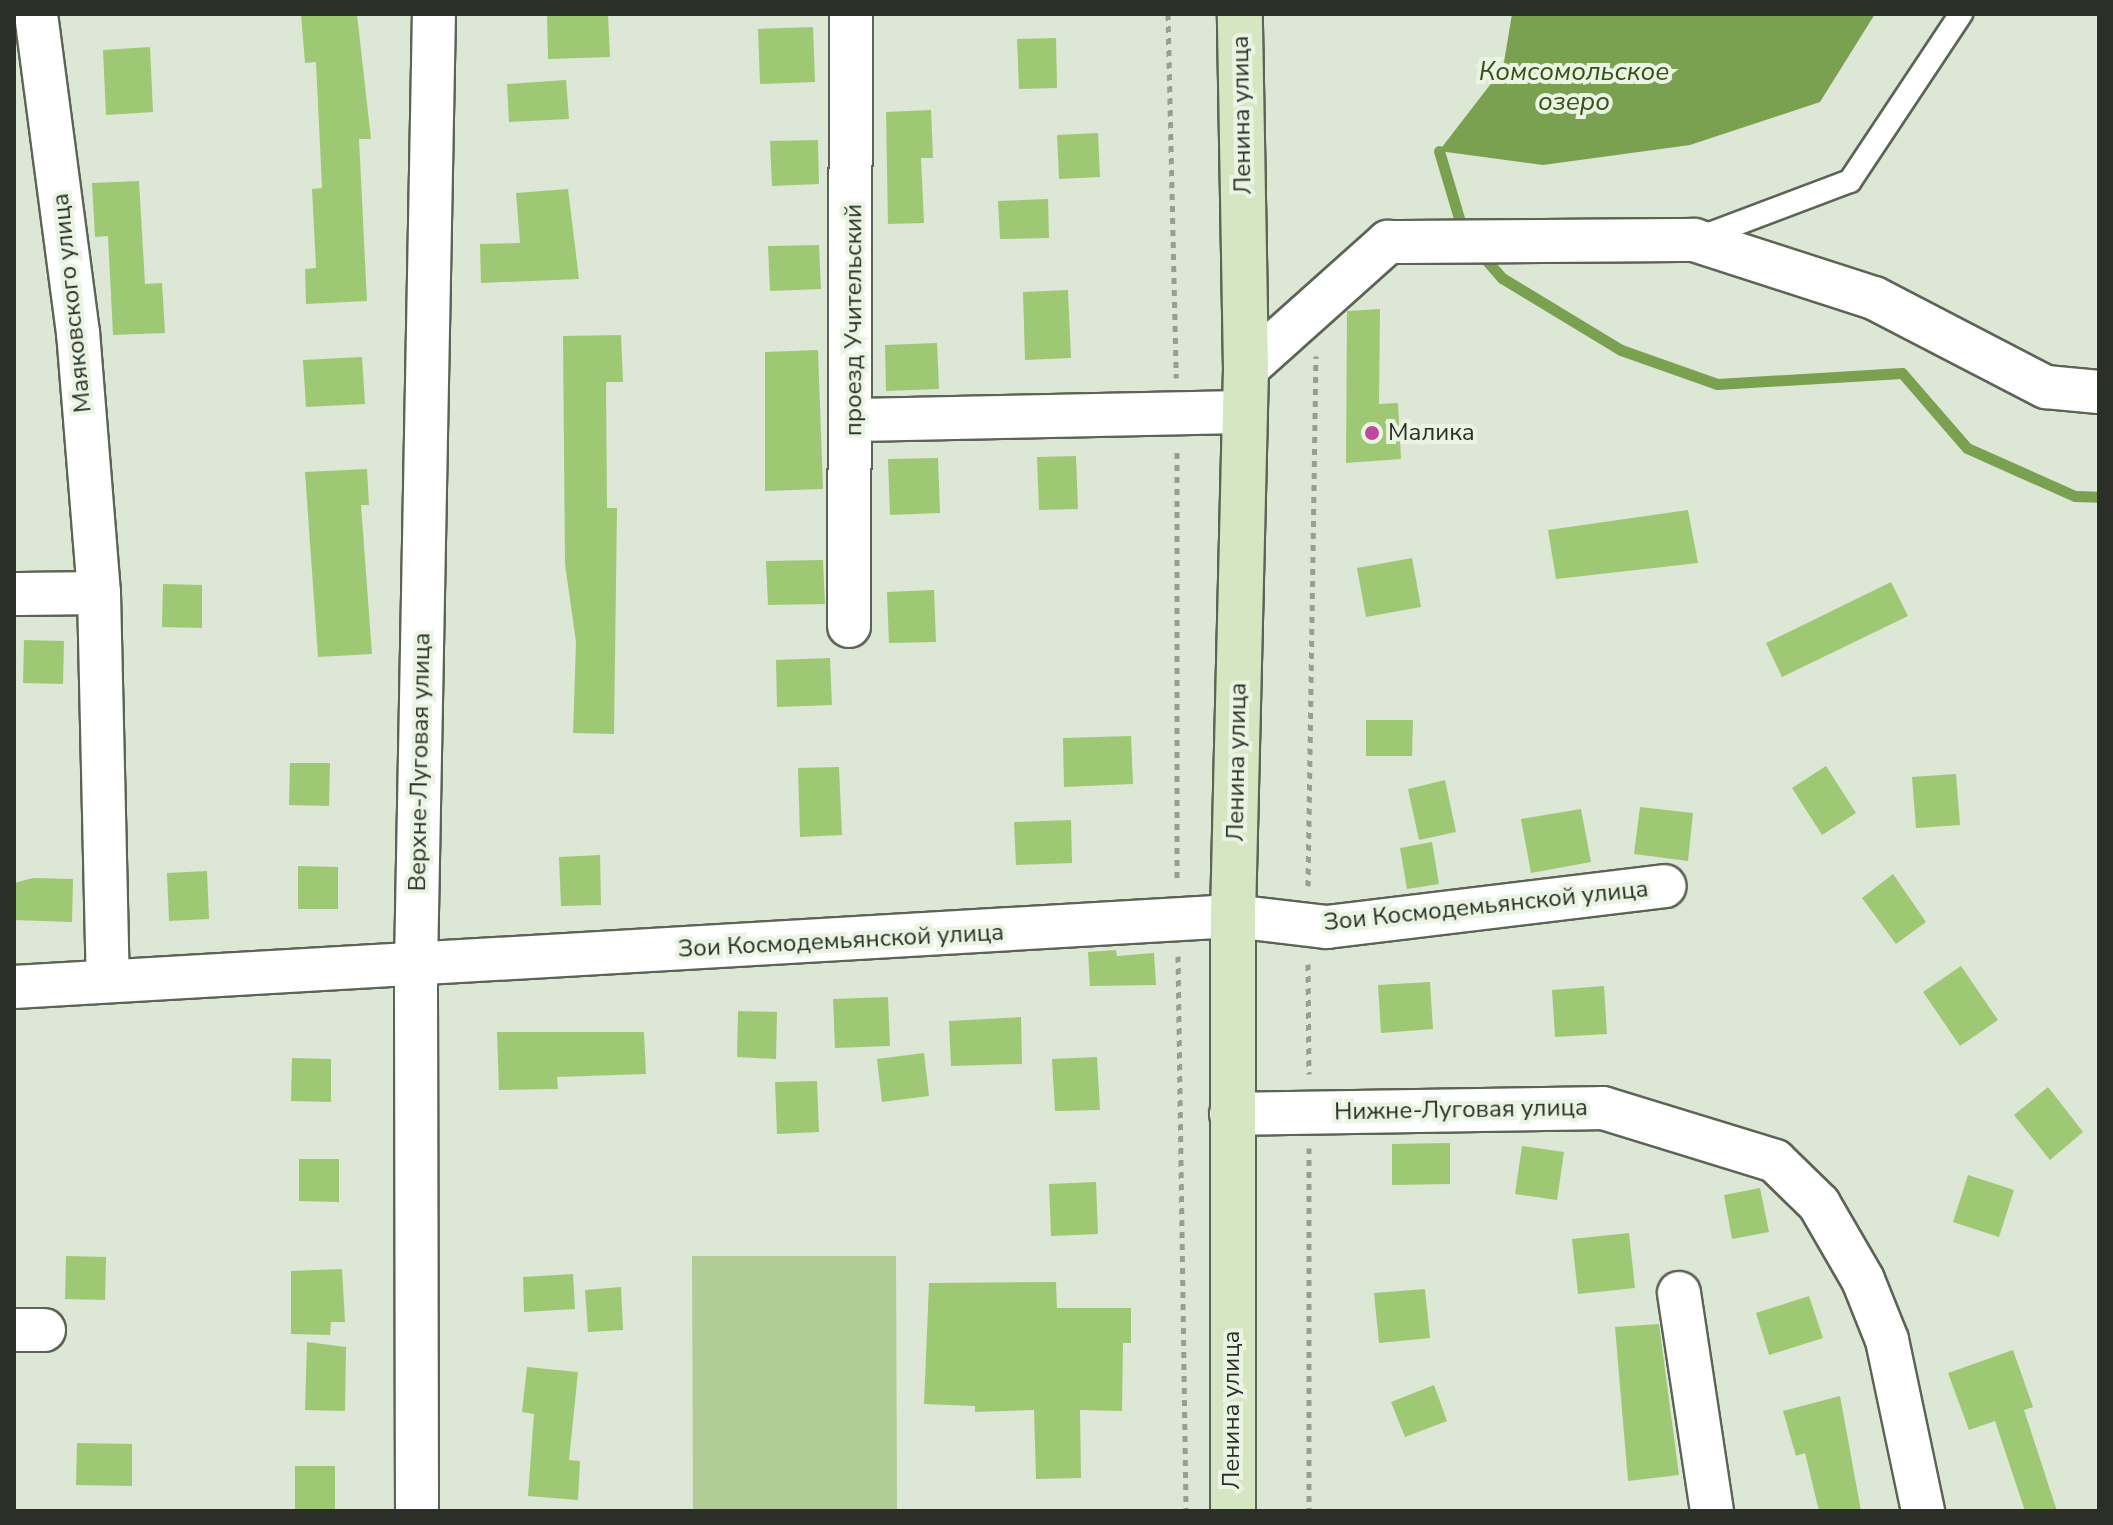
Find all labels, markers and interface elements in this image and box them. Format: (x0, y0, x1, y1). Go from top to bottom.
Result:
street label: Ленина улица (1226, 35, 1258, 195)
water label: Комсомольское озеро (1479, 56, 1669, 118)
street label: Маяковского улица (46, 192, 98, 414)
street label: проезд Учительский (840, 204, 868, 436)
place label: Малика (1388, 419, 1475, 447)
marker: Малика (1363, 424, 1381, 442)
street label: Верхне-Луговая улица (403, 632, 437, 892)
street label: Ленина улица (1221, 682, 1253, 842)
street label: Зои Космодемьянской улица (1322, 875, 1650, 937)
street label: Зои Космодемьянской улица (677, 918, 1005, 964)
street label: Нижне-Луговая улица (1334, 1093, 1588, 1127)
street label: Ленина улица (1218, 1330, 1246, 1490)

